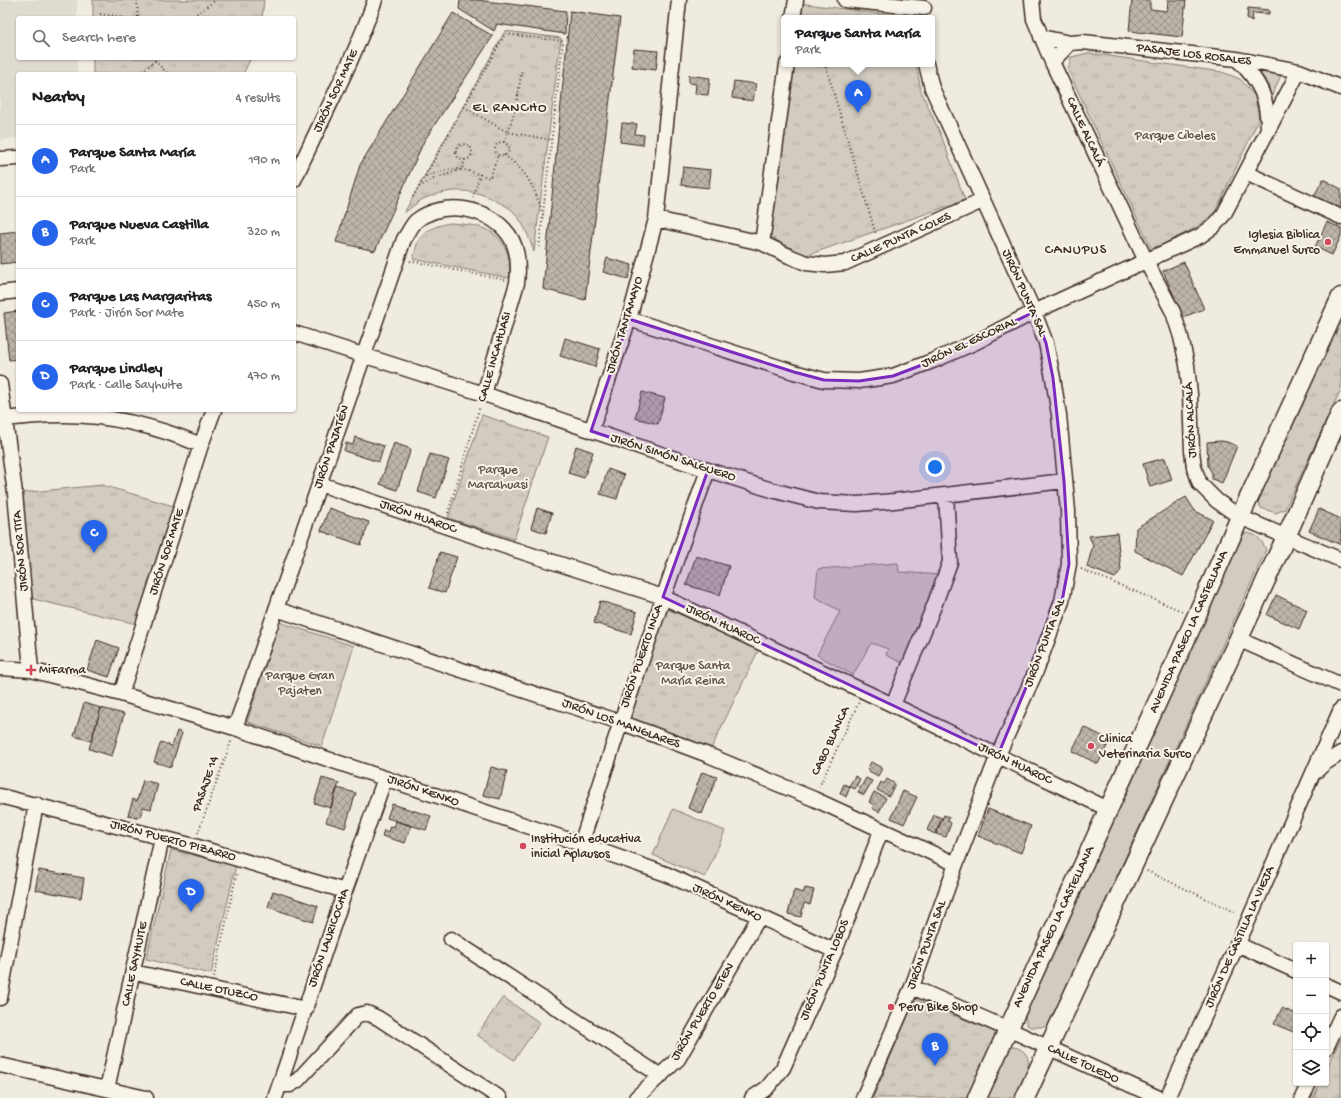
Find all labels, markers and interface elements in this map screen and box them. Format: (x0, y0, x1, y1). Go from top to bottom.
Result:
popup (781, 15, 935, 67)
search box (16, 16, 296, 60)
text: Parque Santa María (795, 25, 921, 43)
icon: search (30, 27, 52, 49)
text: Search here (62, 29, 136, 47)
street label: PASAJE LOS ROSALES (1135, 40, 1253, 70)
text: Park (795, 43, 820, 58)
street label: JIRÓN SOR MATE (310, 46, 362, 135)
pin: A (845, 80, 871, 113)
text: Nearby (32, 88, 85, 108)
text: 4 results (236, 91, 280, 106)
street label: CALLE ALCALÁ (1062, 94, 1109, 170)
district label: EL RANCHO (473, 100, 547, 117)
park label: Parque Cibeles (1134, 129, 1216, 144)
text: Parque Santa María (70, 144, 195, 162)
text: A (41, 153, 49, 168)
text: 190 m (249, 153, 280, 168)
text: Park (70, 162, 95, 177)
street label: CALLE PUNTA COLES (849, 209, 954, 267)
text: Parque Nueva Castilla (70, 216, 209, 234)
text: B (42, 225, 48, 240)
text: 320 m (247, 225, 280, 240)
place label: Iglesia Biblica Emmanuel Surco (1233, 228, 1321, 258)
text: Park (70, 234, 95, 249)
marker: Iglesia Biblica Emmanuel Surco (1323, 237, 1333, 247)
district label: CANUPUS (1045, 242, 1107, 259)
street label: JIRÓN PUNTA SAL (998, 247, 1050, 340)
street label: JIRÓN TANTAMAYO (603, 275, 647, 375)
text: Parque Las Margaritas (70, 288, 212, 306)
text: C (41, 297, 49, 312)
text: 450 m (247, 297, 280, 312)
text: Park · Jirón Sor Mate (70, 306, 184, 321)
street label: CALLE INCAHUASI (475, 310, 515, 404)
street label: JIRÓN EL ESCORIAL (919, 314, 1020, 372)
text: Parque Lindley (70, 360, 162, 378)
text: D (41, 369, 49, 384)
text: 470 m (247, 369, 280, 384)
text: Park · Calle Sayhuite (70, 378, 182, 393)
street label: JIRÓN ALCALÁ (1180, 380, 1200, 458)
street label: JIRÓN PAJATÉN (310, 403, 353, 491)
street label: JIRÓN SIMÓN SALGUERO (609, 431, 738, 485)
your location (925, 457, 945, 477)
park label: Parque Marcahuasi (468, 463, 528, 493)
street label: JIRÓN HUAROC (378, 497, 459, 538)
street label: JIRÓN SOR MATE (146, 506, 188, 597)
street label: JIRÓN SOR TITA (10, 509, 32, 592)
pin: C (81, 520, 107, 553)
street label: AVENIDA PASEO LA CASTELLANA (1146, 547, 1232, 716)
street label: JIRÓN PUNTA SAL (1021, 595, 1069, 689)
street label: JIRÓN PUERTO INCA (617, 601, 667, 710)
street label: JIRÓN HUAROC (683, 601, 764, 649)
park label: Parque Santa María Reina (655, 659, 731, 689)
place label: MiFarma (39, 663, 87, 678)
marker: MiFarma (26, 665, 36, 675)
park label: Parque Gran Pajaten (265, 669, 335, 699)
street label: JIRÓN LOS MANGLARES (560, 696, 683, 753)
street label: CABO BLANCA (808, 703, 854, 778)
place label: Clinica Veterinaria Surco (1098, 732, 1192, 762)
street label: JIRÓN HUAROC (976, 740, 1055, 789)
marker: Clinica Veterinaria Surco (1086, 741, 1096, 751)
street label: PASAJE 14 (189, 754, 223, 815)
street label: JIRÓN KENKO (385, 772, 461, 810)
street label: JIRÓN PUERTO PIZARRO (109, 817, 238, 865)
place label: Institución educativa inicial Aplausos (531, 832, 642, 862)
marker: Institución educativa inicial Aplausos (518, 841, 528, 851)
street label: AVENIDA PASEO LA CASTELLANA (1010, 843, 1099, 1010)
street label: JIRÓN DE CASTILLA LA VIEJA (1202, 863, 1279, 1010)
pin: D (178, 879, 204, 912)
street label: JIRÓN KENKO (690, 880, 764, 926)
street label: JIRÓN LAURICOCHA (305, 886, 353, 989)
street label: JIRÓN PUNTA SAL (904, 897, 950, 992)
street label: JIRÓN PUNTA LOBOS (797, 916, 853, 1023)
street label: CALLE SAYHUITE (119, 919, 151, 1008)
map controls (1293, 942, 1329, 1086)
button: + (1293, 942, 1329, 978)
street label: JIRÓN PUERTO ETEN (668, 960, 738, 1064)
street label: CALLE OTUZCO (179, 974, 259, 1006)
button: − (1293, 978, 1329, 1014)
place label: Peru Bike Shop (898, 1000, 978, 1015)
marker: Peru Bike Shop (886, 1002, 896, 1012)
button: locate (1293, 1014, 1329, 1050)
pin: B (922, 1033, 948, 1066)
street label: CALLE TOLEDO (1045, 1041, 1121, 1087)
button: layers (1293, 1050, 1329, 1086)

